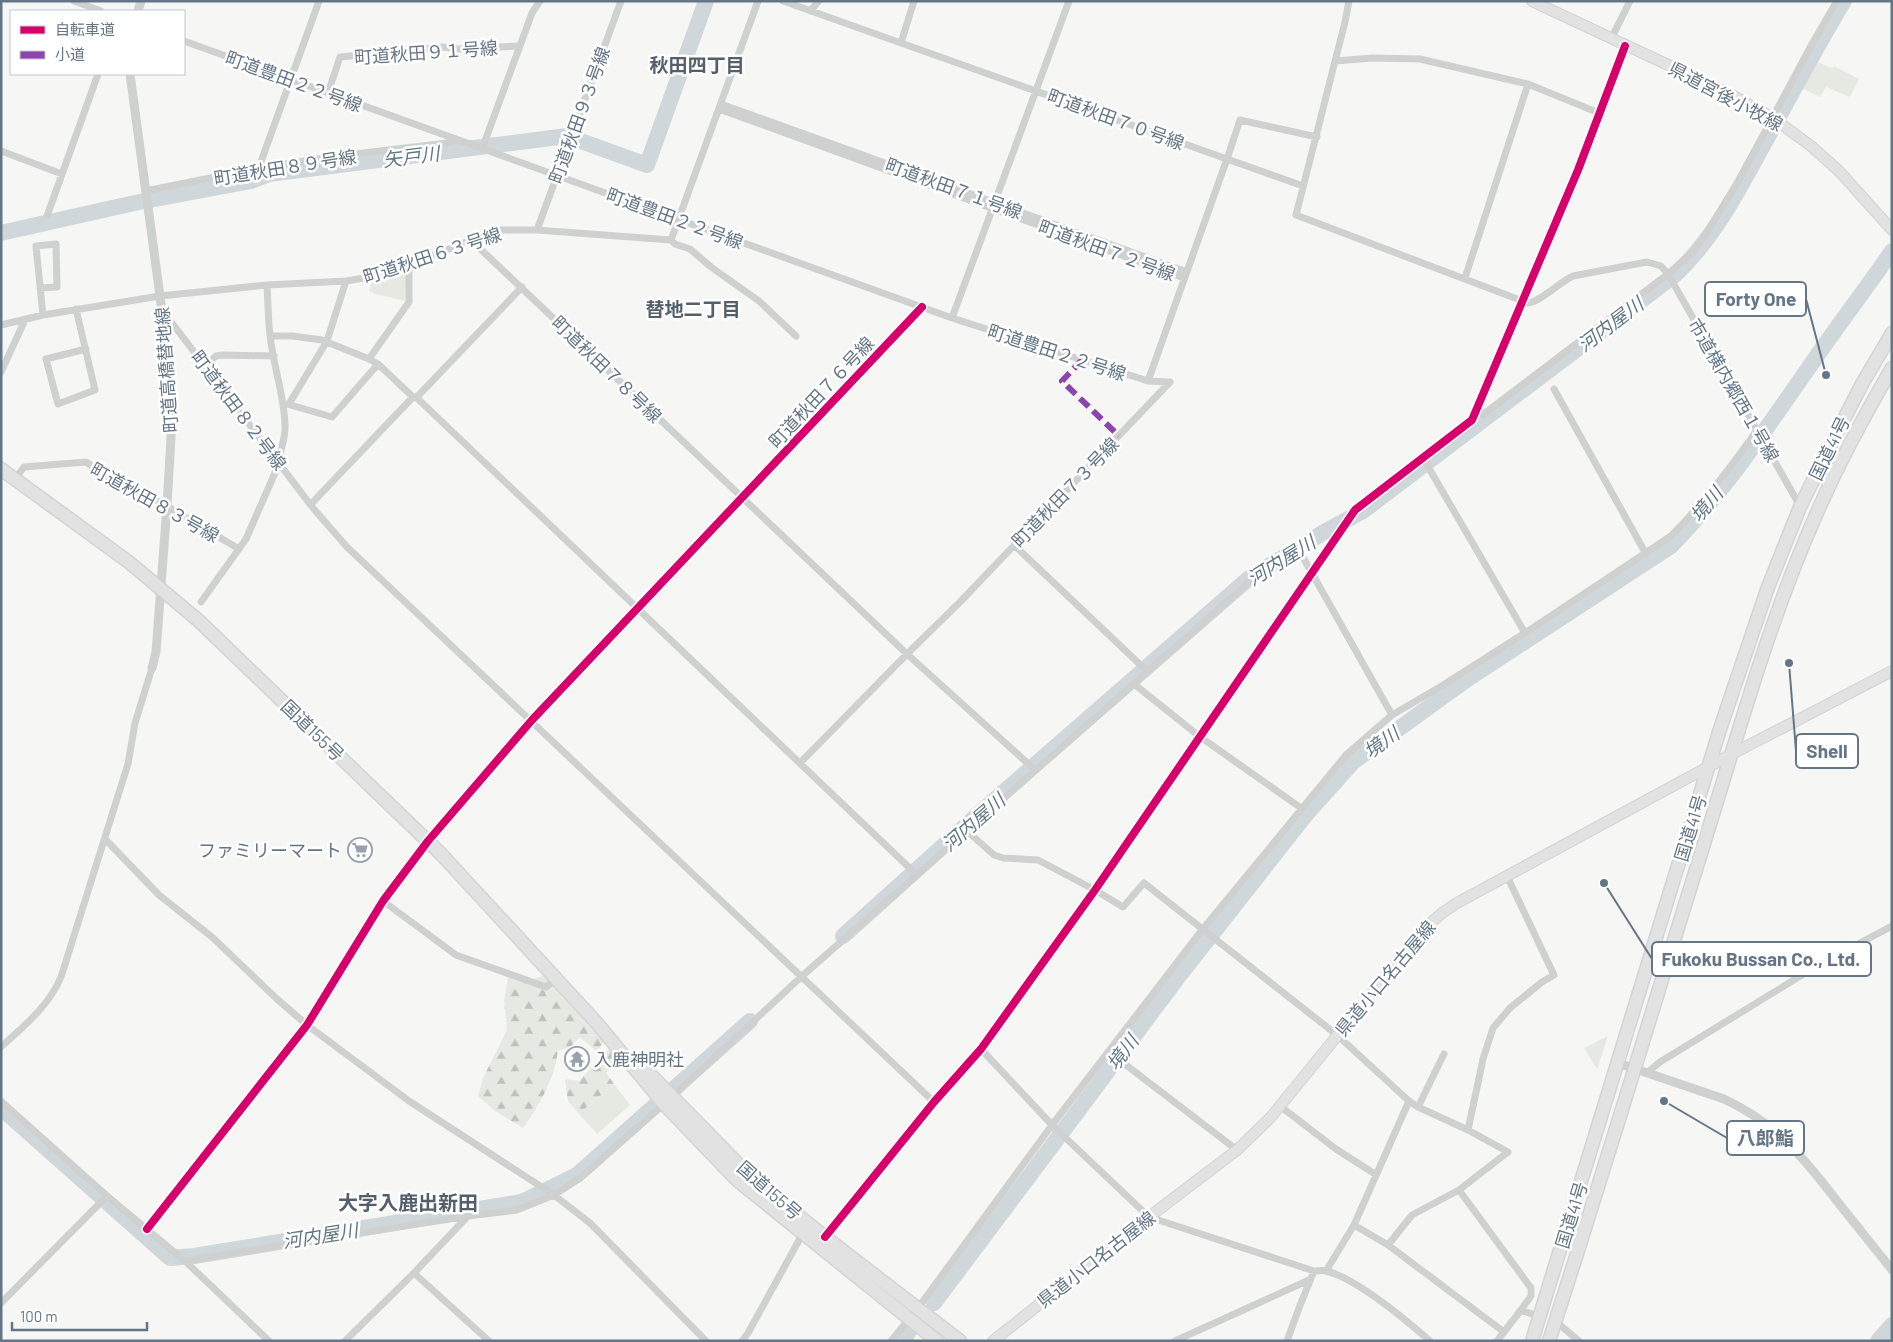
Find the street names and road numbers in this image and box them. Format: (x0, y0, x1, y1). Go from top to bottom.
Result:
street label: 町道秋田９１号線 (353, 36, 499, 68)
street label: 町道秋田９３号線 (544, 44, 614, 186)
street label: 町道豊田２２号線 (223, 46, 365, 116)
street label: 県道宮後小牧線 (1665, 57, 1787, 135)
street label: 町道秋田７０号線 (1045, 84, 1187, 154)
street label: 町道秋田８９号線 (212, 145, 358, 189)
street label: 町道秋田７１号線 (883, 153, 1025, 223)
street label: 町道豊田２２号線 (604, 183, 746, 253)
street label: 町道秋田７２号線 (1036, 215, 1178, 285)
street label: 町道秋田６３号線 (360, 222, 504, 288)
street label: 町道高橋替地線 (151, 306, 181, 434)
street label: 町道秋田７８号線 (548, 311, 666, 427)
street label: 市道横内郷西１号線 (1684, 314, 1784, 466)
street label: 町道豊田２２号線 (985, 319, 1129, 385)
street label: 町道秋田７６号線 (764, 332, 878, 452)
street label: 町道秋田８２号線 (187, 346, 291, 474)
street label: 国道41号 (1804, 412, 1854, 484)
street label: 町道秋田７３号線 (1007, 433, 1123, 551)
street label: 町道秋田８３号線 (87, 457, 223, 547)
street label: 国道155号 (277, 695, 349, 765)
street label: 国道41号 (1669, 792, 1711, 864)
street label: 県道小口名古屋線 (1330, 916, 1440, 1040)
street label: 国道155号 (733, 1156, 807, 1224)
street label: 国道41号 (1550, 1179, 1592, 1251)
street label: 県道小口名古屋線 (1032, 1206, 1160, 1312)

